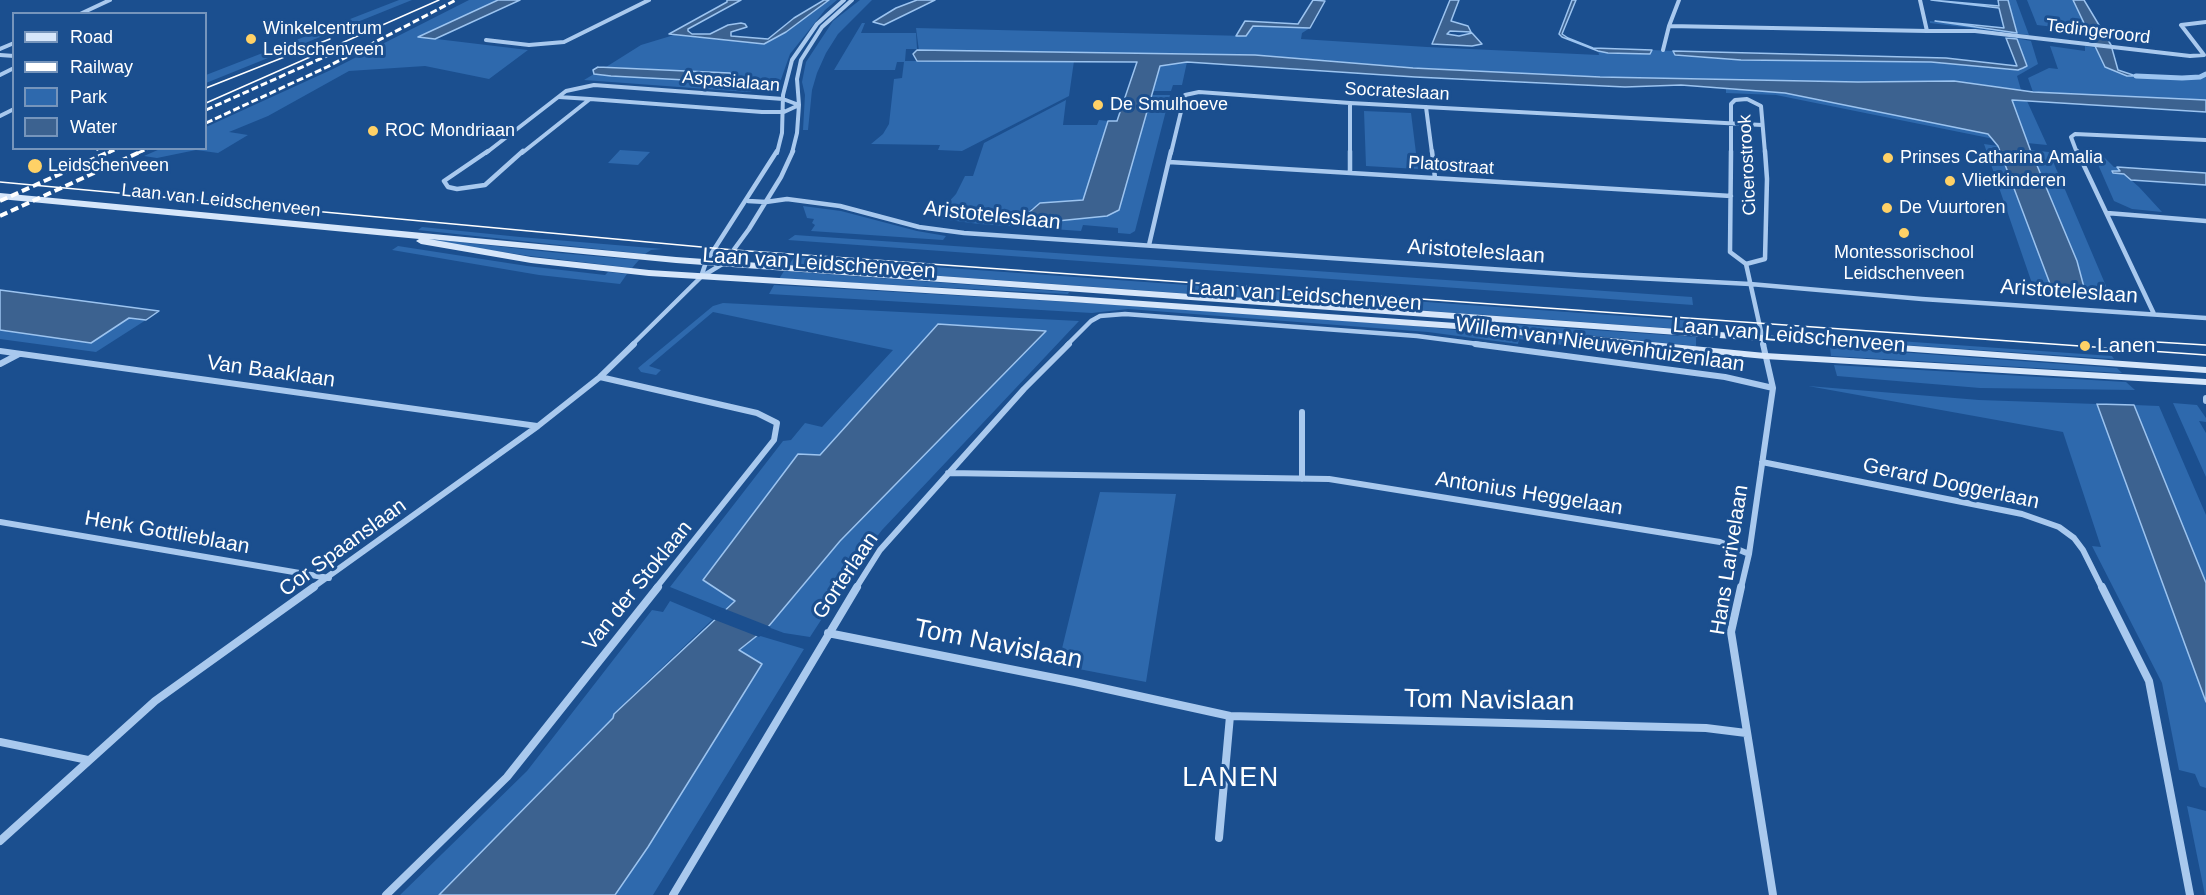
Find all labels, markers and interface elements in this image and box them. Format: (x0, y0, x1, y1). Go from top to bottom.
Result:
legend (12, 12, 207, 150)
street label: Tedingeroord (2045, 15, 2151, 49)
place label: Winkelcentrum Leidschenveen (263, 18, 384, 60)
text: Road (70, 27, 113, 47)
marker: Winkelcentrum Leidschenveen (244, 32, 258, 46)
text: Railway (70, 57, 133, 77)
street label: Aspasialaan (681, 67, 781, 97)
street label: Socrateslaan (1344, 78, 1450, 106)
text: Park (70, 87, 107, 107)
place label: De Smulhoeve (1110, 94, 1228, 116)
marker: De Smulhoeve (1091, 98, 1105, 112)
street label: Cicerostrook (1735, 114, 1761, 216)
text: Water (70, 117, 117, 137)
place label: ROC Mondriaan (385, 120, 515, 142)
marker: ROC Mondriaan (366, 124, 380, 138)
place label: Prinses Catharina Amalia (1900, 147, 2103, 169)
marker: Prinses Catharina Amalia (1881, 151, 1895, 165)
street label: Platostraat (1407, 152, 1495, 180)
place label: Leidschenveen (48, 155, 169, 177)
marker: Leidschenveen (26, 157, 44, 175)
place label: Vlietkinderen (1962, 170, 2066, 192)
marker: Vlietkinderen (1943, 174, 1957, 188)
street label: Laan van Leidschenveen (120, 180, 322, 222)
street label: Aristoteleslaan (922, 196, 1062, 236)
place label: De Vuurtoren (1899, 197, 2005, 219)
marker: De Vuurtoren (1880, 201, 1894, 215)
marker: Montessorischool Leidschenveen (1897, 226, 1911, 240)
street label: Aristoteleslaan (1406, 235, 1546, 269)
place label: Montessorischool Leidschenveen (1834, 242, 1974, 284)
street label: Laan van Leidschenveen (702, 243, 936, 285)
street label: Laan van Leidschenveen (1188, 275, 1422, 317)
street label: Aristoteleslaan (1999, 275, 2139, 309)
street label: Willem van Nieuwenhuizenlaan (1454, 312, 1746, 378)
street label: Laan van Leidschenveen (1672, 313, 1906, 359)
place label: Lanen (2097, 333, 2155, 359)
marker: Lanen (2078, 339, 2092, 353)
street label: Van Baaklaan (205, 351, 337, 393)
street label: Gerard Doggerlaan (1860, 453, 2042, 515)
street label: Antonius Heggelaan (1434, 467, 1624, 521)
street label: Hans Larivelaan (1706, 483, 1754, 637)
street label: Cor Spaanslaan (275, 494, 411, 602)
street label: Henk Gottlieblaan (83, 506, 251, 560)
street label: Van der Stoklaan (578, 516, 698, 656)
street label: Gorterlaan (808, 528, 884, 624)
street label: Tom Navislaan (911, 613, 1085, 677)
street label: Tom Navislaan (1403, 684, 1575, 718)
district label: LANEN (1182, 763, 1280, 795)

